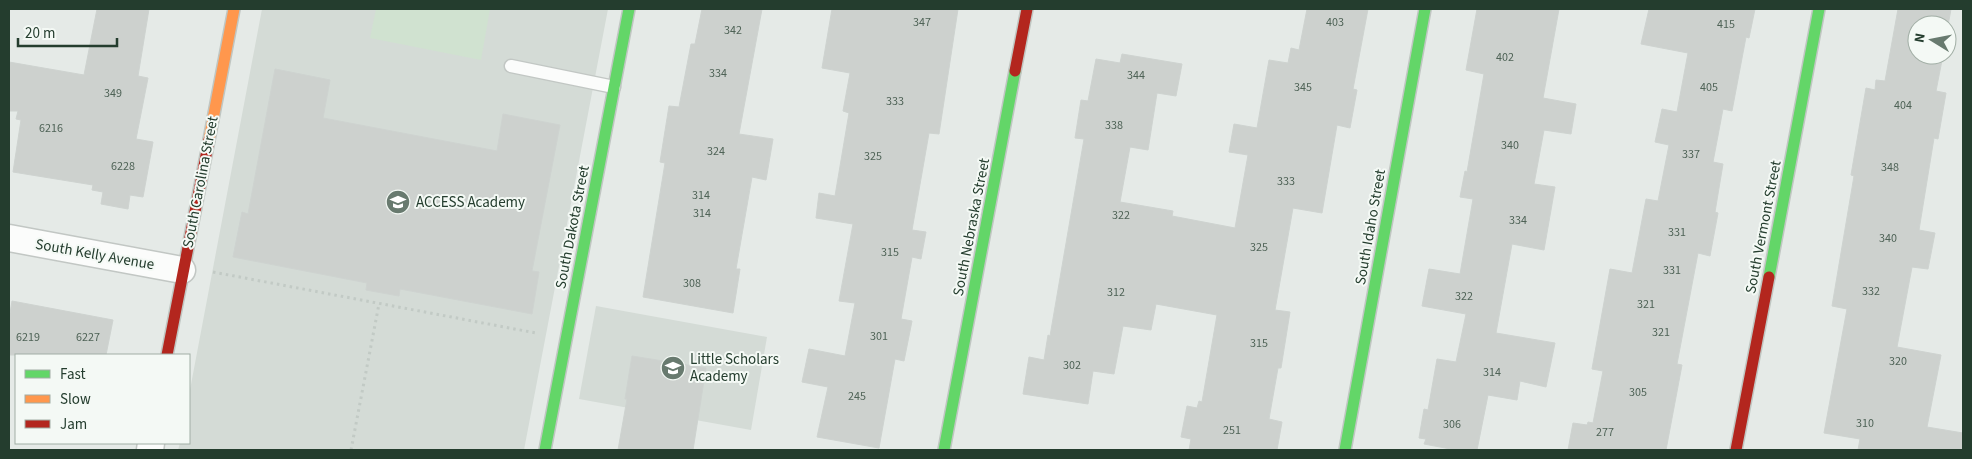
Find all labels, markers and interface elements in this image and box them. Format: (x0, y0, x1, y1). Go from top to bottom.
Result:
house number: 347 (913, 14, 931, 31)
house number: 403 (1326, 14, 1344, 31)
scale bar (18, 15, 116, 47)
north arrow (1907, 15, 1957, 65)
house number: 415 (1717, 16, 1735, 33)
house number: 342 (724, 22, 742, 39)
text: 20 m (25, 23, 55, 44)
text: N (1910, 32, 1931, 44)
house number: 402 (1496, 49, 1514, 66)
house number: 334 (709, 65, 727, 82)
house number: 344 (1127, 67, 1145, 84)
house number: 345 (1294, 79, 1312, 96)
house number: 405 (1700, 79, 1718, 96)
house number: 349 (104, 85, 122, 102)
house number: 333 (886, 93, 904, 110)
house number: 404 (1894, 97, 1912, 114)
street label: South Carolina Street (177, 114, 224, 250)
house number: 338 (1105, 117, 1123, 134)
house number: 6216 (39, 120, 63, 137)
house number: 340 (1501, 137, 1519, 154)
house number: 324 (707, 143, 725, 160)
house number: 337 (1682, 146, 1700, 163)
house number: 325 (864, 148, 882, 165)
street label: South Nebraska Street (948, 156, 995, 298)
house number: 6228 (111, 158, 135, 175)
street label: South Vermont Street (1740, 159, 1787, 295)
house number: 348 (1881, 159, 1899, 176)
street label: South Dakota Street (550, 164, 595, 291)
street label: South Idaho Street (1350, 168, 1391, 287)
house number: 333 (1277, 173, 1295, 190)
house number: 314 (692, 187, 710, 204)
school or university icon: ACCESS Academy (385, 189, 411, 215)
place label: ACCESS Academy (416, 192, 525, 213)
house number: 314 (693, 205, 711, 222)
house number: 322 (1112, 207, 1130, 224)
house number: 334 (1509, 212, 1527, 229)
house number: 331 (1668, 224, 1686, 241)
house number: 340 (1879, 230, 1897, 247)
street label: South Kelly Avenue (34, 234, 156, 275)
house number: 325 (1250, 239, 1268, 256)
house number: 315 (881, 244, 899, 261)
house number: 331 (1663, 262, 1681, 279)
house number: 308 (683, 275, 701, 292)
house number: 332 (1862, 283, 1880, 300)
house number: 312 (1107, 284, 1125, 301)
house number: 322 (1455, 288, 1473, 305)
house number: 321 (1637, 296, 1655, 313)
house number: 321 (1652, 324, 1670, 341)
house number: 301 (870, 328, 888, 345)
house number: 6219 (16, 329, 40, 346)
house number: 6227 (76, 329, 100, 346)
house number: 315 (1250, 335, 1268, 352)
place label: Little Scholars Academy (690, 349, 779, 387)
house number: 320 (1889, 353, 1907, 370)
legend (15, 354, 190, 444)
school or university icon: Little Scholars Academy (660, 355, 686, 381)
house number: 302 (1063, 357, 1081, 374)
text: Fast (60, 364, 86, 385)
house number: 314 (1483, 364, 1501, 381)
house number: 305 (1629, 384, 1647, 401)
house number: 245 (848, 388, 866, 405)
text: Slow (60, 389, 91, 410)
text: Jam (60, 414, 87, 435)
house number: 310 (1856, 415, 1874, 432)
house number: 306 (1443, 416, 1461, 433)
house number: 251 (1223, 422, 1241, 439)
house number: 277 (1596, 424, 1614, 441)

